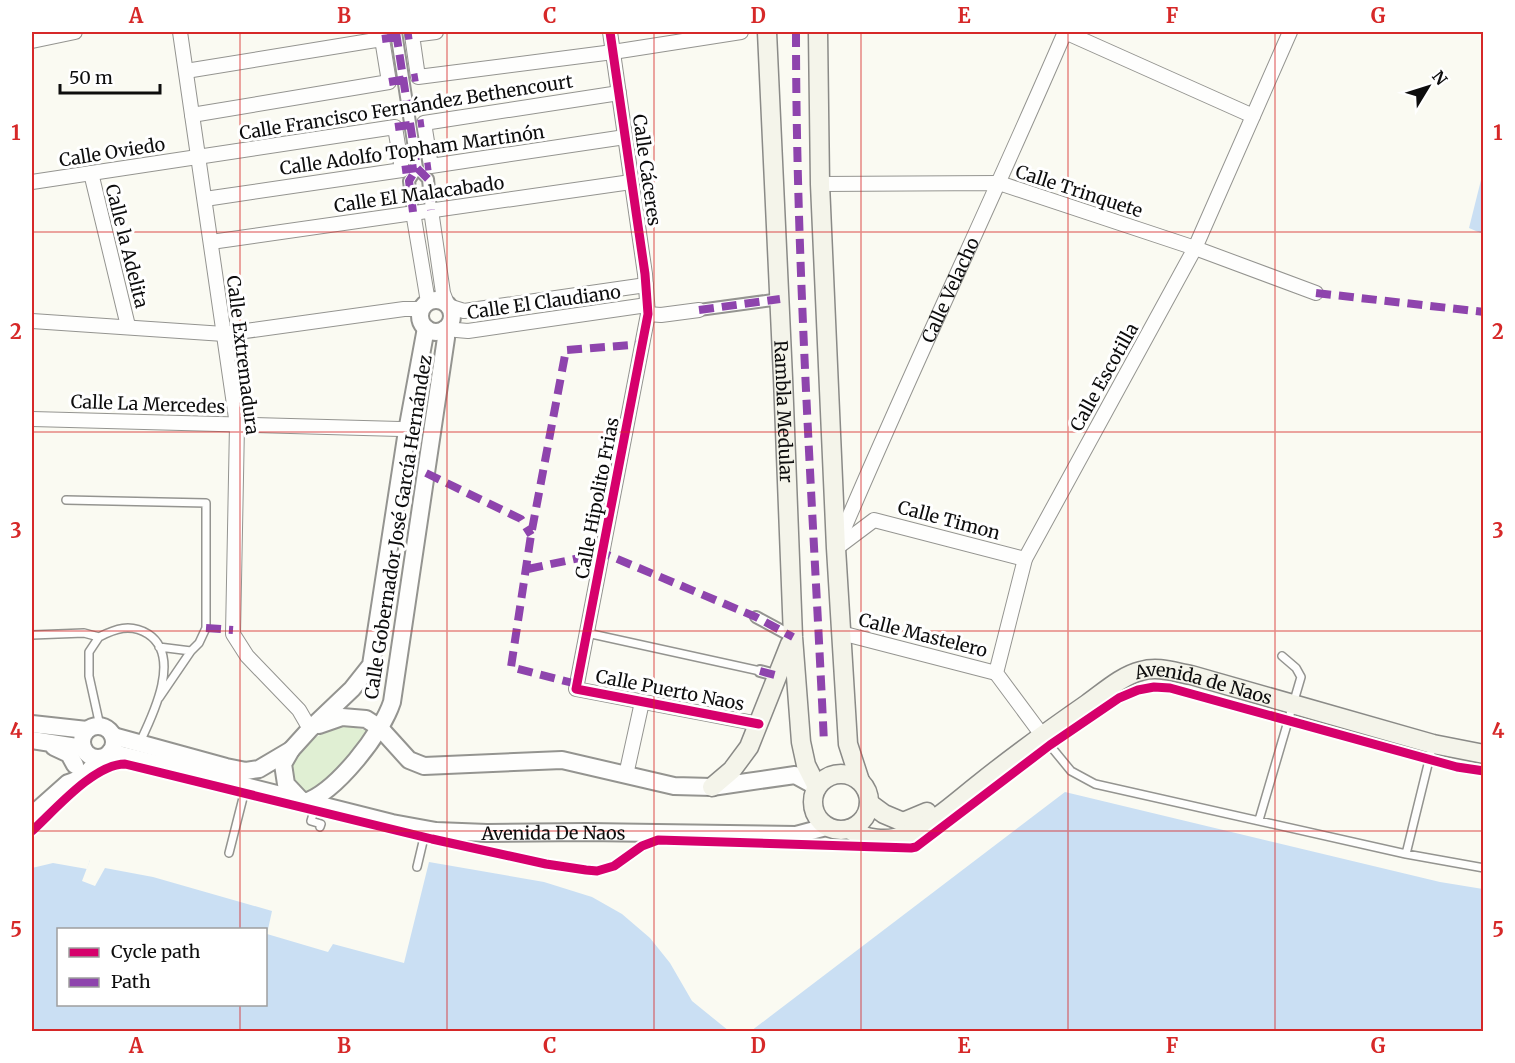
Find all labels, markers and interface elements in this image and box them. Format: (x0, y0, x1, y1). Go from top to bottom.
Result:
text: A (128, 3, 144, 28)
text: B (337, 3, 351, 28)
text: C (543, 3, 557, 28)
text: D (750, 3, 766, 28)
text: E (957, 3, 971, 28)
text: F (1166, 3, 1179, 28)
text: G (1371, 3, 1386, 28)
scale bar (60, 57, 160, 95)
north arrow (1398, 57, 1458, 117)
text: 50 m (69, 66, 113, 89)
text: N (1428, 67, 1452, 89)
street label: Calle Francisco Fernández Bethencourt (238, 69, 574, 145)
street label: Calle Cáceres (628, 113, 666, 227)
text: 1 (11, 120, 21, 145)
street label: Calle Adolfo Topham Martinón (278, 120, 546, 180)
text: 1 (1493, 120, 1503, 145)
street label: Calle Oviedo (57, 132, 167, 172)
street label: Calle Trinquete (1013, 160, 1145, 222)
street label: Calle El Malacabado (332, 171, 506, 217)
street label: Calle la Adelita (101, 182, 154, 311)
street label: Calle Velacho (916, 233, 984, 346)
street label: Calle Extremadura (222, 274, 264, 436)
street label: Calle El Claudiano (466, 280, 622, 324)
text: 2 (10, 319, 22, 344)
street label: Calle Escotilla (1065, 319, 1143, 435)
text: 2 (1492, 319, 1504, 344)
street label: Rambla Medular (770, 340, 799, 483)
street label: Calle Gobernador José García Hernández (359, 353, 437, 701)
street label: Calle La Mercedes (70, 390, 226, 418)
street label: Calle Hipolito Frias (570, 415, 624, 581)
street label: Calle Timon (895, 495, 1003, 545)
text: 3 (10, 518, 22, 543)
text: 3 (1492, 518, 1504, 543)
street label: Calle Mastelero (856, 608, 990, 662)
street label: Avenida de Naos (1131, 657, 1275, 709)
street label: Calle Puerto Naos (594, 664, 746, 716)
text: 4 (10, 718, 23, 743)
text: 4 (1492, 718, 1505, 743)
street label: Avenida De Naos (480, 820, 626, 845)
text: 5 (10, 917, 22, 942)
text: 5 (1492, 917, 1504, 942)
legend (57, 928, 267, 1006)
text: Cycle path (111, 940, 201, 963)
text: Path (111, 970, 151, 993)
text: A (128, 1033, 144, 1058)
text: B (337, 1033, 351, 1058)
text: C (543, 1033, 557, 1058)
text: D (750, 1033, 766, 1058)
text: E (957, 1033, 971, 1058)
text: F (1166, 1033, 1179, 1058)
text: G (1371, 1033, 1386, 1058)

